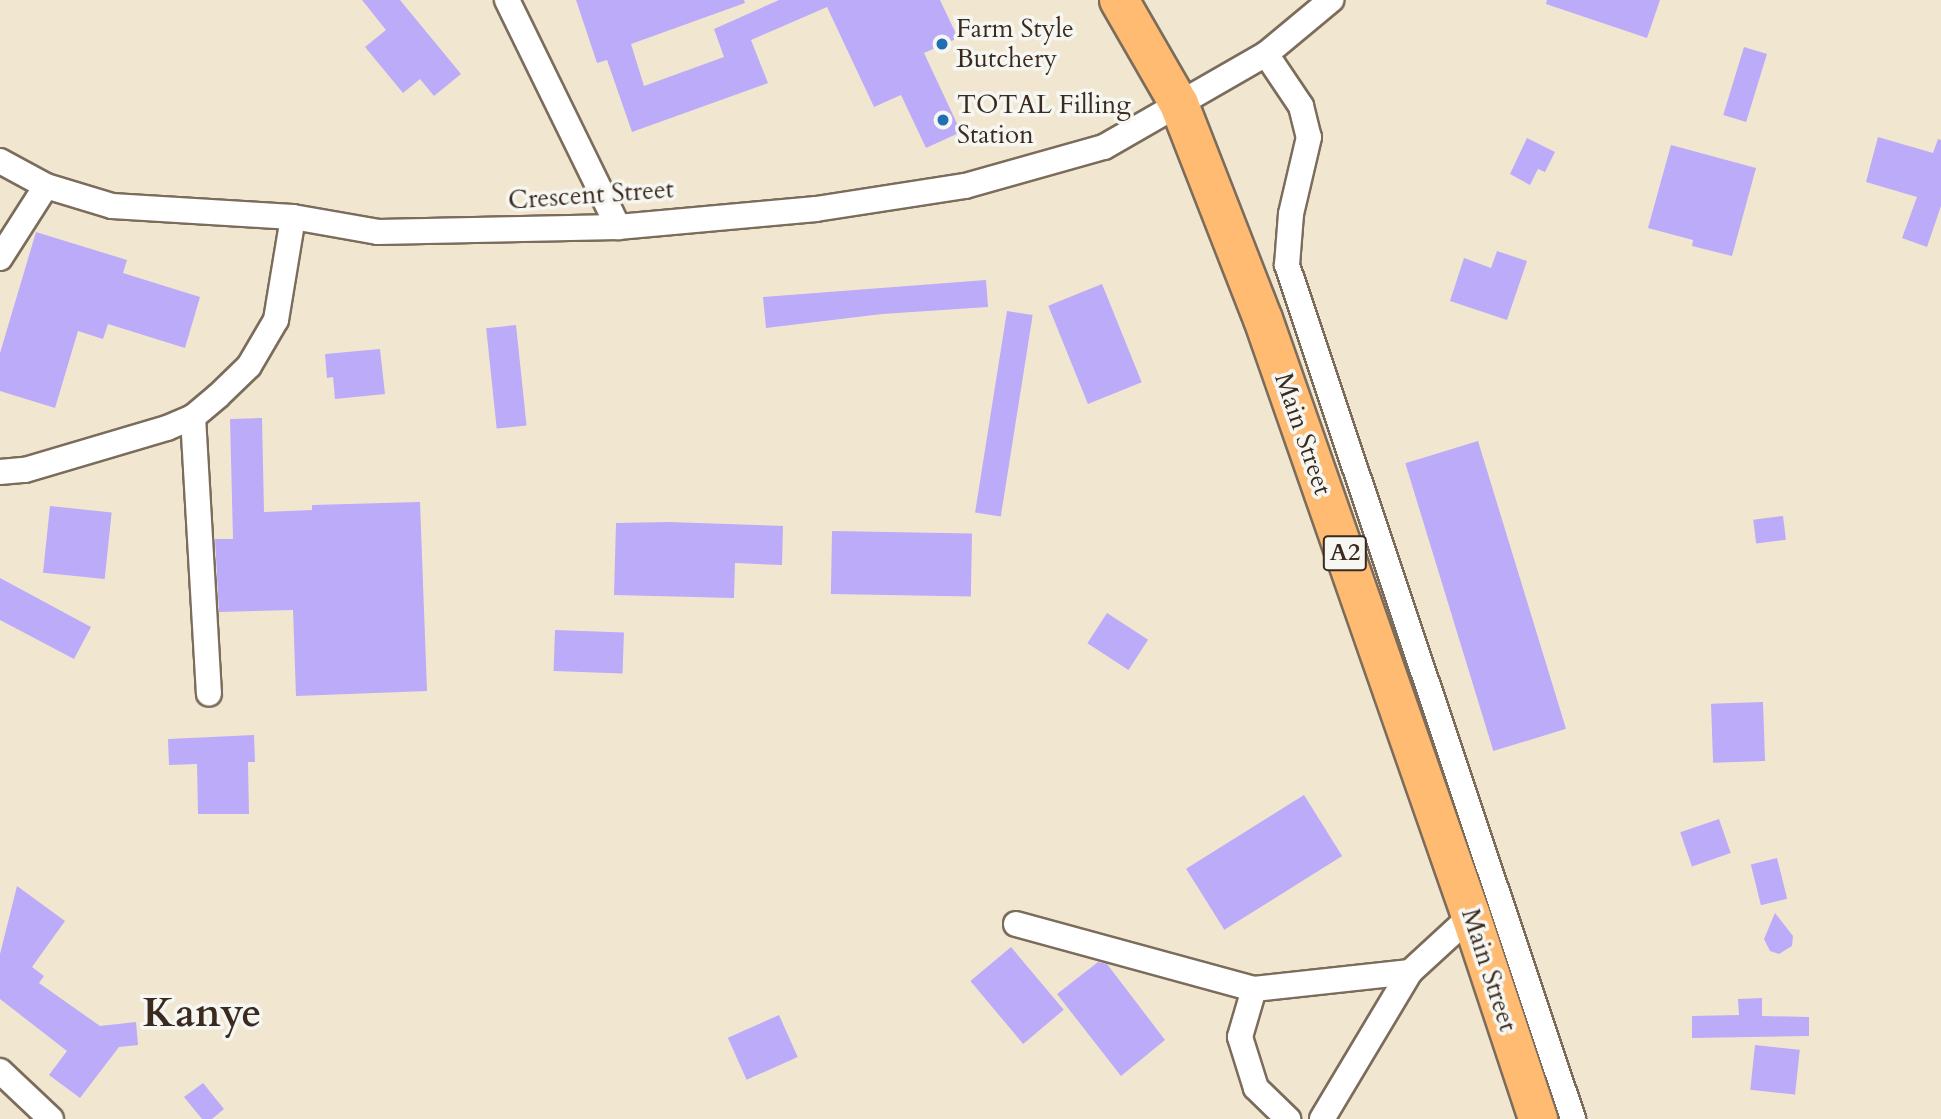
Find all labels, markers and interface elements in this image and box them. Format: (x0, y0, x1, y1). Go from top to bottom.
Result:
place label: Farm Style Butchery (956, 13, 1074, 74)
marker: Farm Style Butchery (934, 36, 950, 52)
place label: TOTAL Filling Station (957, 89, 1131, 150)
marker: TOTAL Filling Station (935, 112, 951, 128)
street label: Crescent Street (507, 174, 675, 216)
street label: Main Street (1268, 369, 1338, 499)
road number: A2 (1322, 532, 1368, 574)
street label: Main Street (1454, 905, 1524, 1035)
district label: Kanye (143, 990, 261, 1038)

